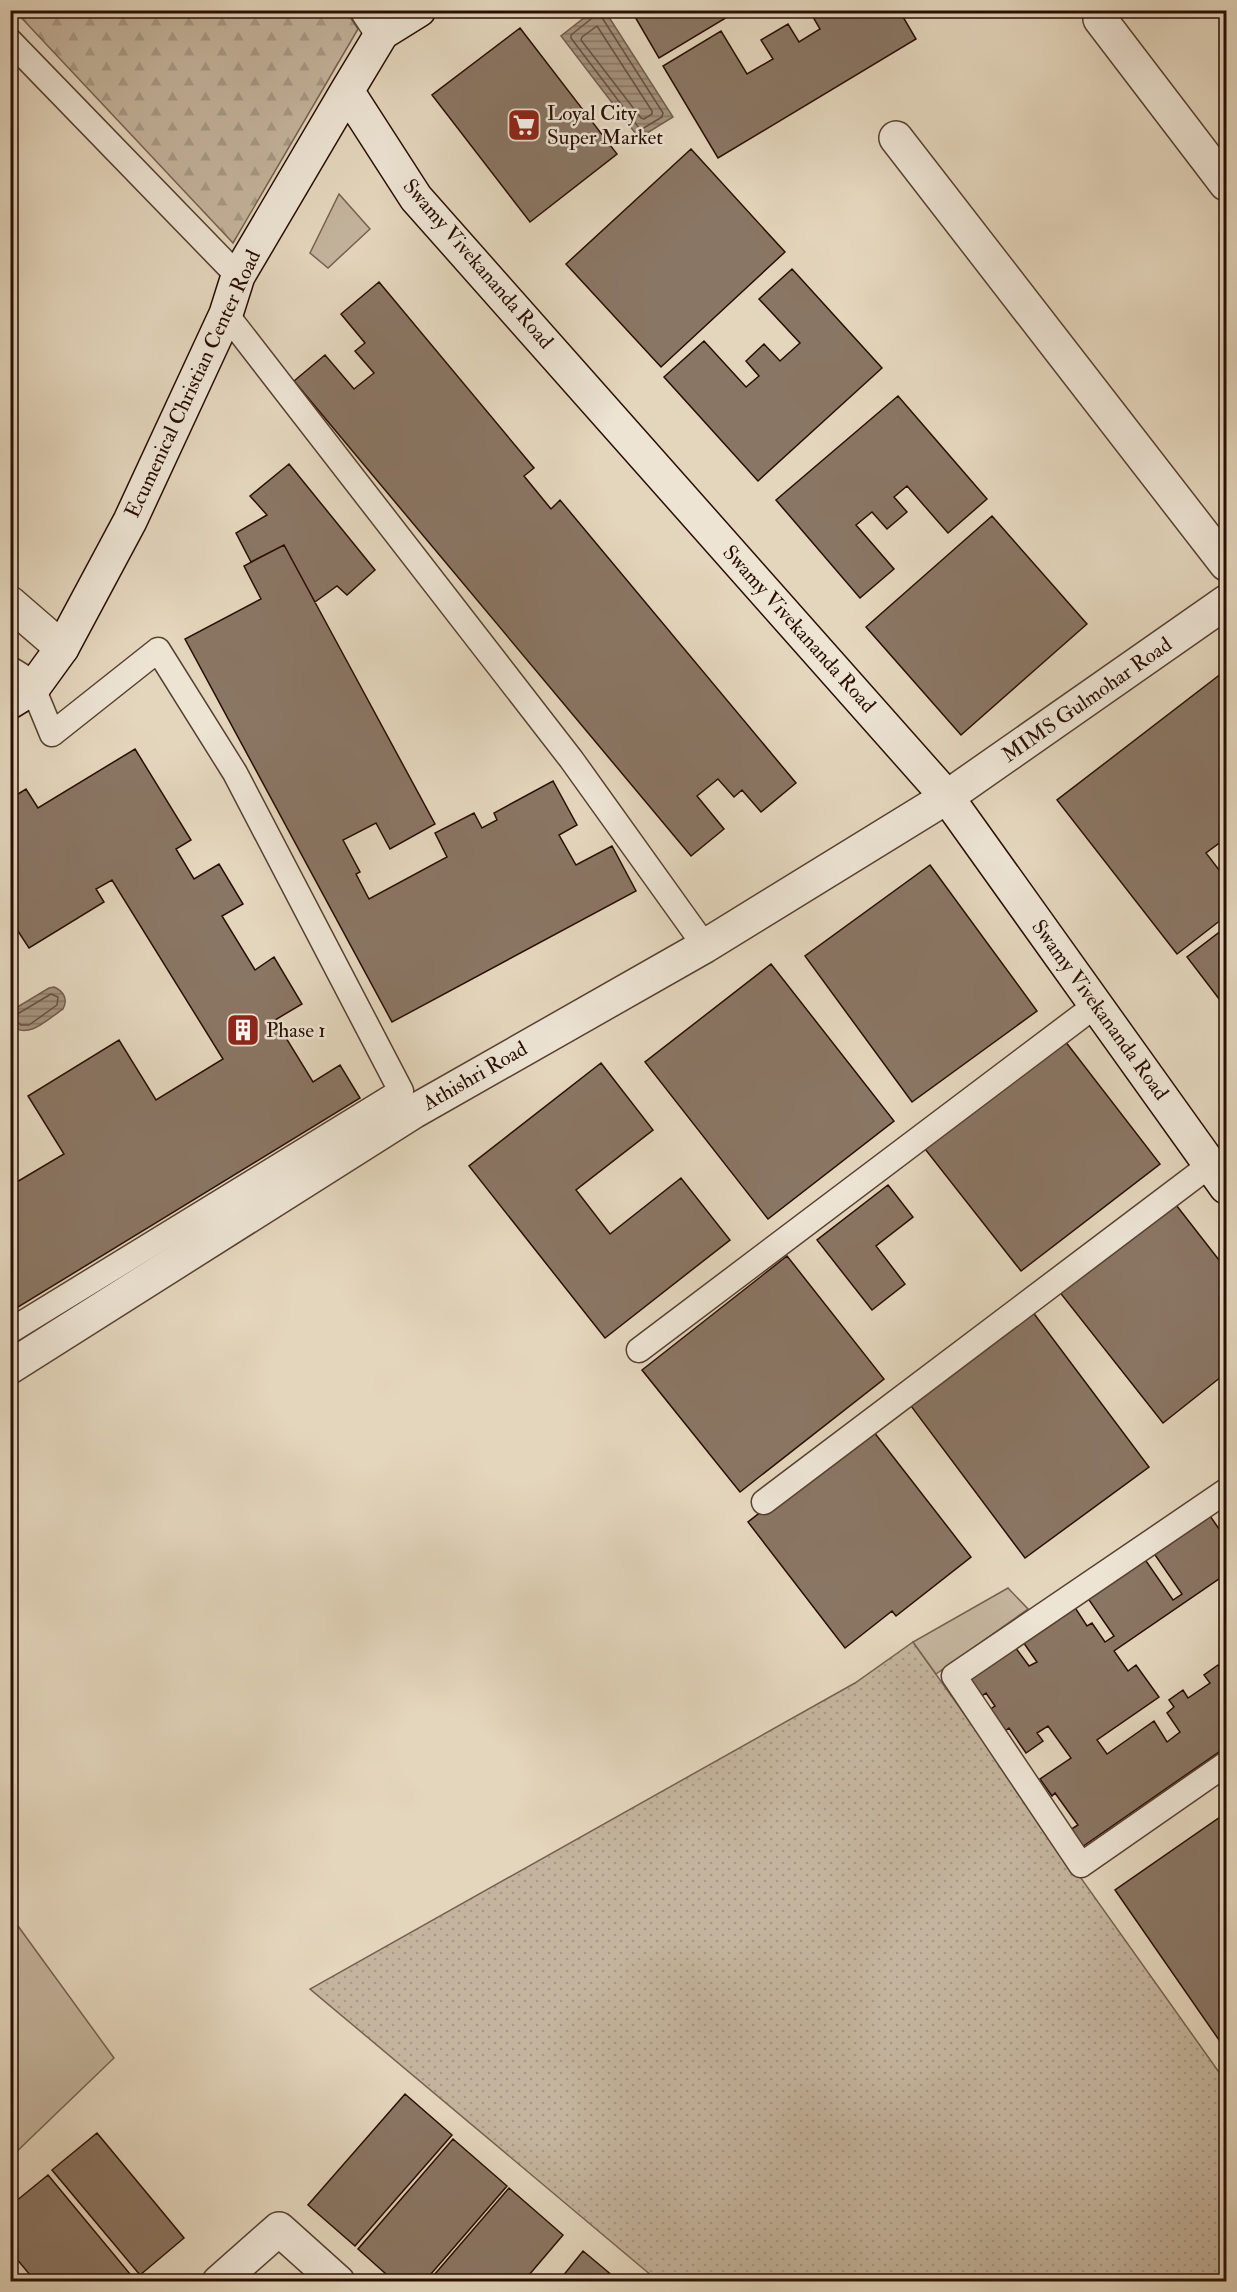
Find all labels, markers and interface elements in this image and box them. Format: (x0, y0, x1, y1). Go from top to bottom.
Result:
place label: Loyal City Super Market (547, 100, 663, 151)
supermarket icon: Loyal City Super Market (506, 107, 542, 143)
street label: Swamy Vivekananda Road (397, 173, 560, 355)
street label: Ecumenical Christian Center Road (119, 245, 267, 522)
street label: Swamy Vivekananda Road (717, 539, 882, 719)
street label: MIMS Gulmohar Road (997, 631, 1178, 769)
street label: Swamy Vivekananda Road (1025, 914, 1175, 1106)
building icon: Phase 1 (225, 1012, 261, 1048)
place label: Phase 1 (266, 1017, 326, 1044)
street label: Athishri Road (417, 1035, 533, 1117)

